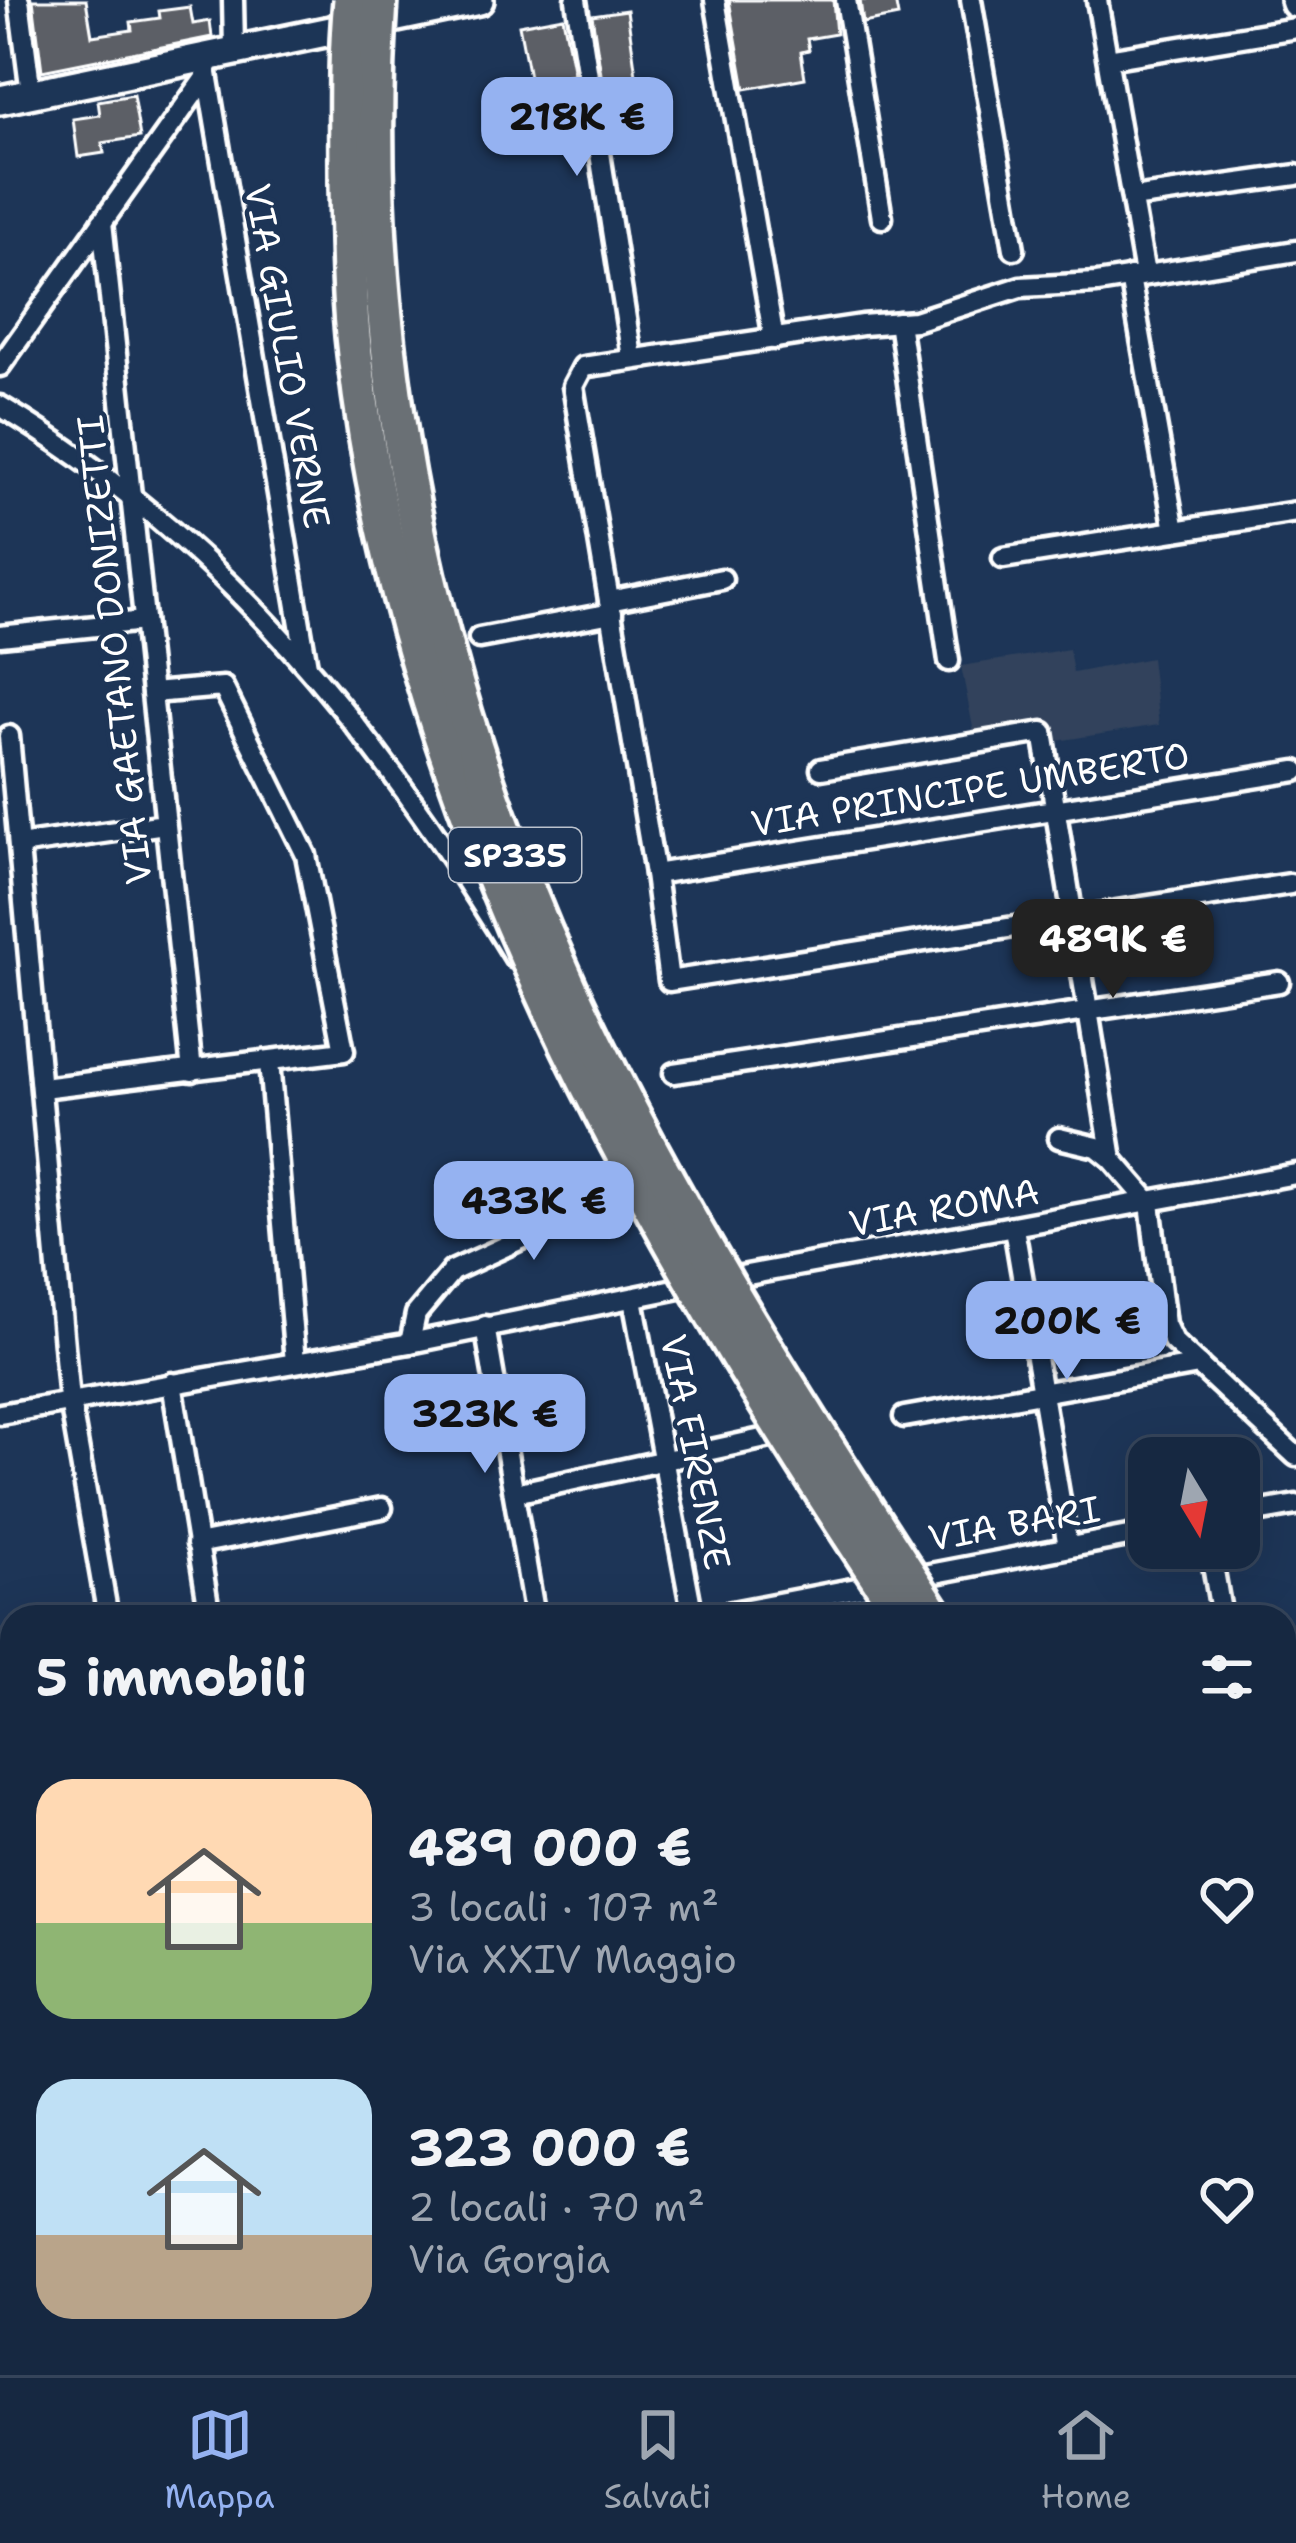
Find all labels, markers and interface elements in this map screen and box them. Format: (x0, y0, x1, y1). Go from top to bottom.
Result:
pin: 218K € (479, 77, 675, 179)
text: 218K € (508, 90, 646, 142)
street label: VIA GIULIO VERNE (233, 180, 342, 532)
street label: VIA GAETANO DONIZETTI (65, 413, 164, 887)
street label: VIA PRINCIPE UMBERTO (747, 731, 1193, 848)
road number: SP335 (449, 828, 581, 882)
pin: 489K € (1015, 899, 1211, 1001)
text: 489K € (1039, 912, 1187, 964)
pin: 433K € (436, 1161, 632, 1263)
street label: VIA ROMA (845, 1167, 1043, 1248)
text: 433K € (461, 1174, 607, 1226)
pin: 200K € (969, 1281, 1165, 1383)
text: 200K € (993, 1294, 1141, 1346)
street label: VIA FIRENZE (649, 1330, 742, 1574)
pin: 323K € (387, 1374, 583, 1476)
text: 323K € (411, 1387, 559, 1439)
north arrow (1128, 1437, 1260, 1569)
map controls (1128, 1437, 1260, 1569)
street label: VIA BARI (924, 1484, 1104, 1563)
text: 5 immobili (36, 1643, 307, 1711)
icon: filters (1194, 1644, 1260, 1710)
text: 489 000 € (408, 1813, 692, 1881)
icon: home (132, 1827, 276, 1971)
icon: heart (1194, 1866, 1260, 1932)
text: 3 locali · 107 m² (408, 1881, 719, 1933)
text: Via XXIV Maggio (408, 1933, 737, 1985)
text: 323 000 € (408, 2113, 690, 2181)
icon: home (132, 2127, 276, 2271)
icon: heart (1194, 2166, 1260, 2232)
text: 2 locali · 70 m² (408, 2181, 705, 2233)
text: Via Gorgia (408, 2233, 610, 2285)
tab: Mappa (165, 2402, 274, 2519)
tab: Salvati (604, 2402, 711, 2519)
tab: Home (1041, 2402, 1131, 2519)

